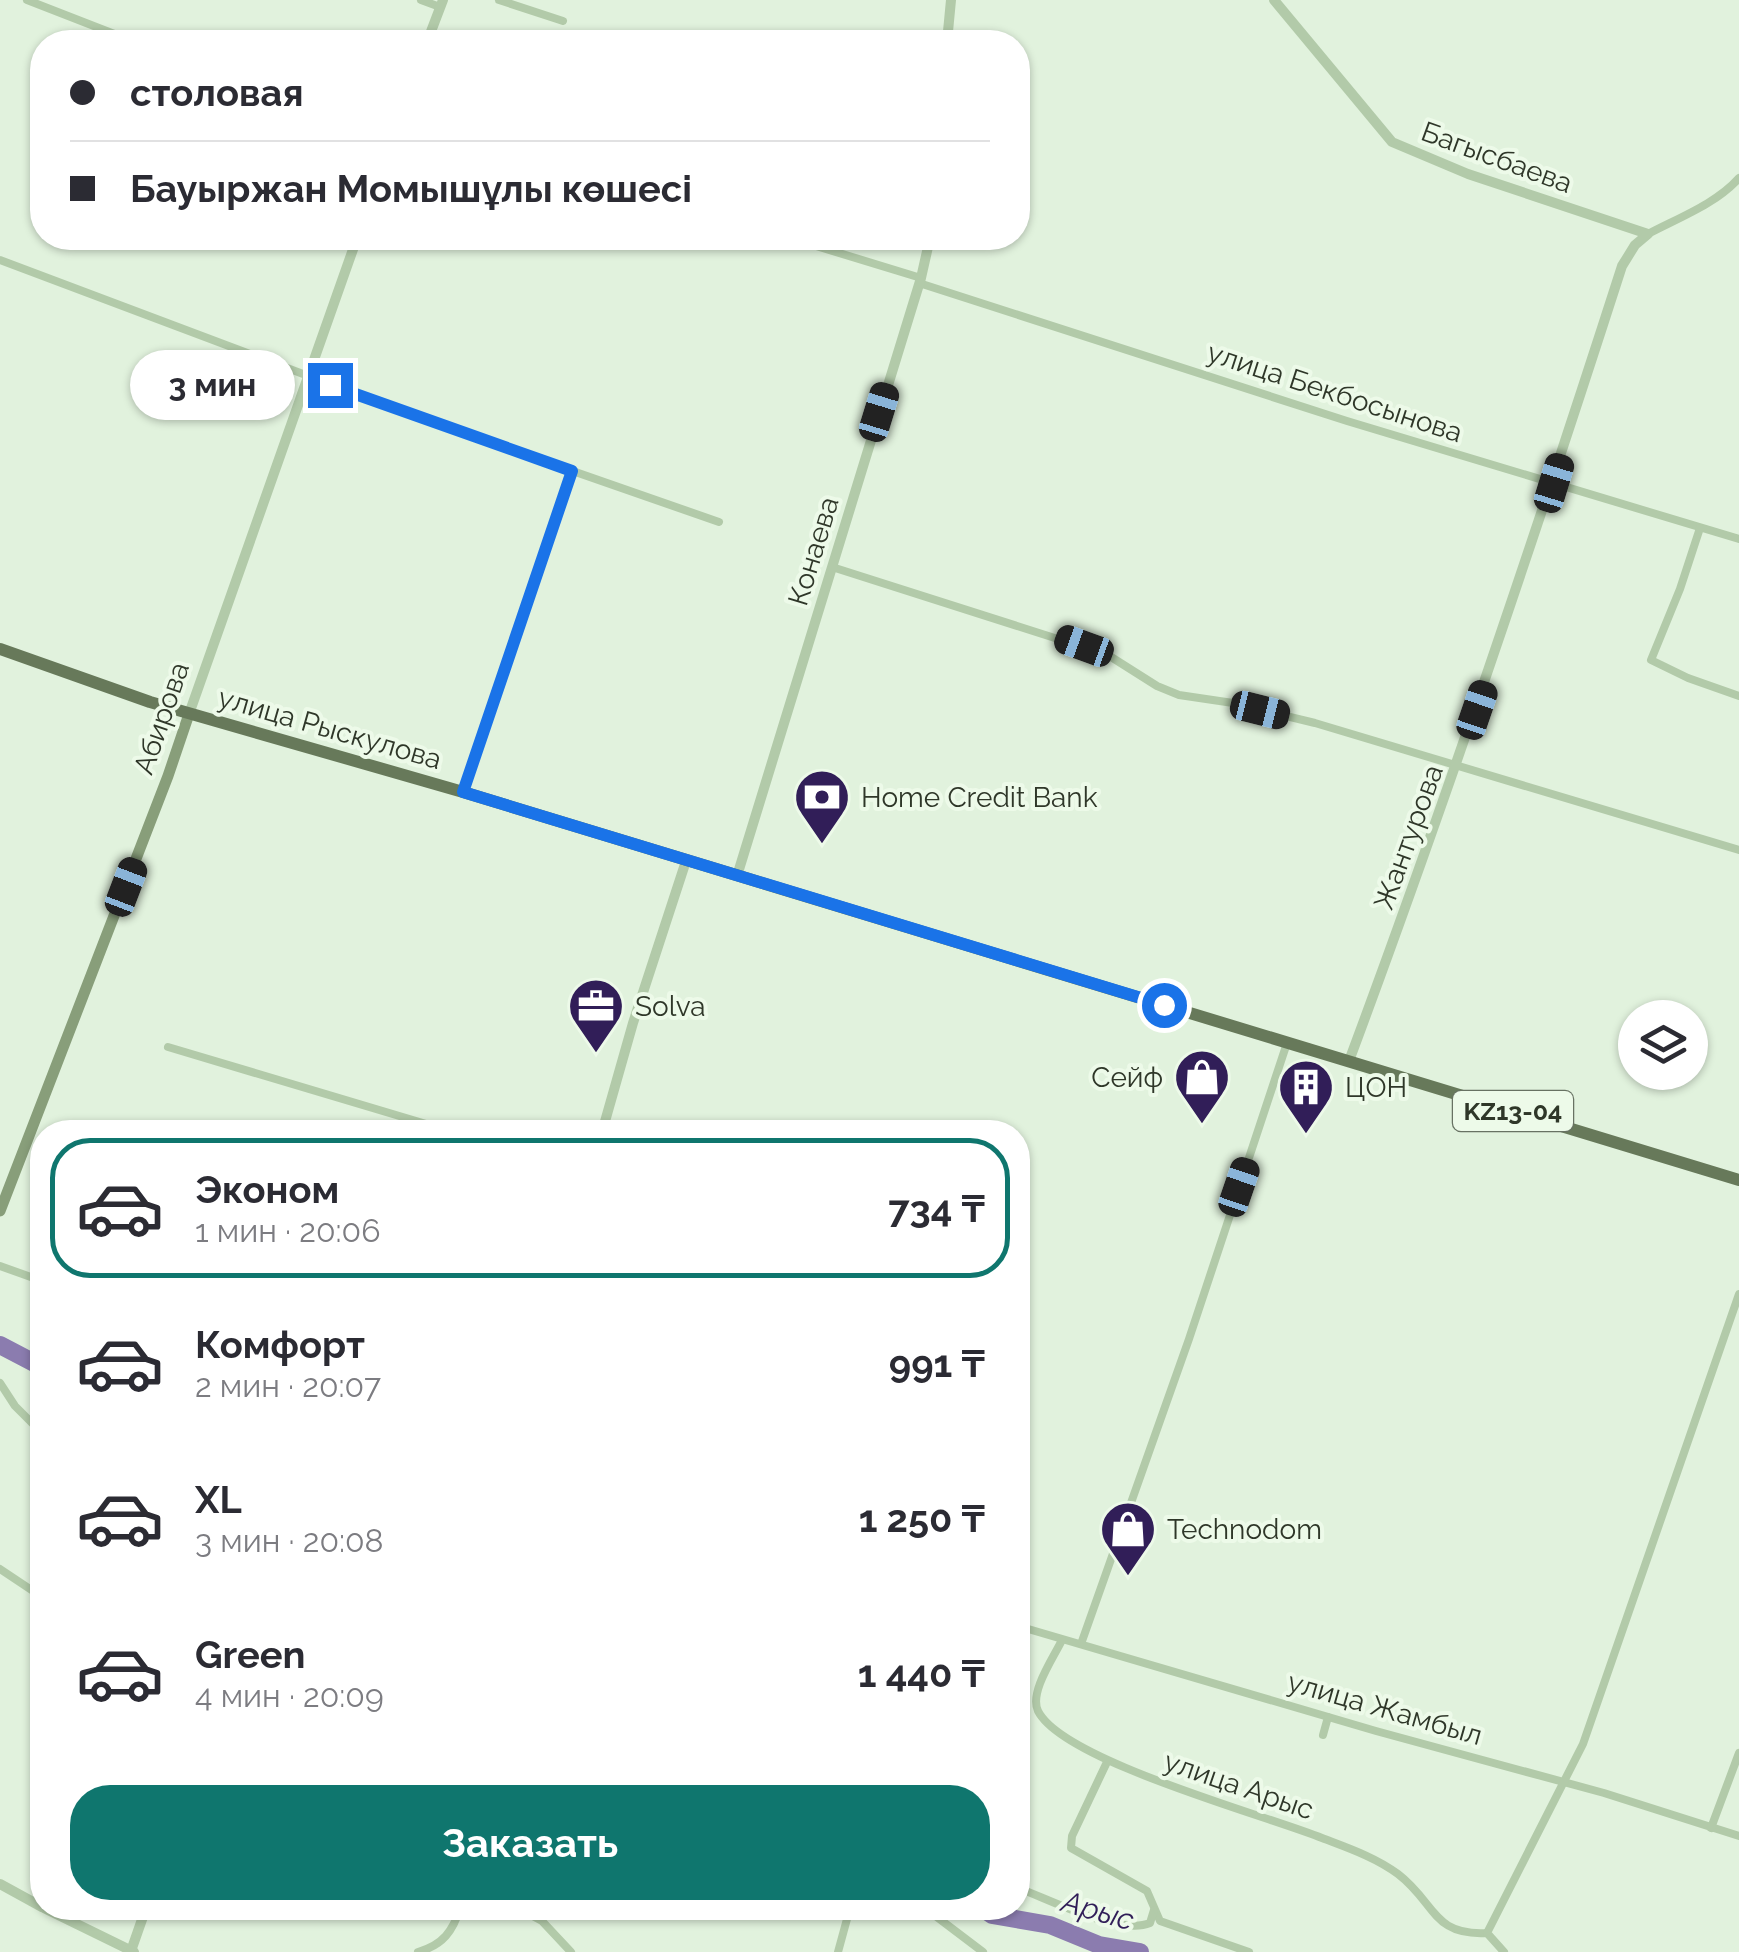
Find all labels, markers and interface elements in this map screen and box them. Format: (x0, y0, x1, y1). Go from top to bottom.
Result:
text: столовая (130, 70, 304, 115)
street label: Багысбаева (1417, 115, 1577, 200)
text: Бауыржан Момышұлы көшесі (130, 166, 692, 211)
street label: улица Бекбосынова (1203, 336, 1467, 449)
callout: 3 мин (130, 350, 295, 420)
route end (308, 363, 353, 408)
text: 3 мин (169, 366, 256, 403)
car (856, 379, 902, 445)
car (1531, 450, 1577, 516)
street label: Конаева (781, 493, 846, 609)
car (1051, 622, 1117, 670)
street label: Абирова (127, 658, 196, 779)
car (1453, 677, 1501, 743)
street label: улица Рыскулова (214, 681, 445, 776)
car (1227, 688, 1293, 732)
street label: Жантурова (1367, 760, 1450, 914)
bank icon: Home Credit Bank (792, 767, 852, 846)
place label: Home Credit Bank (861, 781, 1098, 814)
car (101, 854, 151, 920)
office icon: Solva (566, 976, 626, 1055)
route start (1142, 983, 1187, 1028)
place label: Solva (635, 990, 706, 1023)
map controls (1618, 1000, 1708, 1090)
button: layers (1618, 1000, 1708, 1090)
shop icon: Сейф (1172, 1047, 1232, 1126)
building icon: ЦОН (1276, 1057, 1336, 1136)
place label: Сейф (1091, 1061, 1163, 1094)
place label: ЦОН (1345, 1071, 1407, 1104)
road number: KZ13-04 (1453, 1091, 1573, 1131)
car (1215, 1154, 1263, 1220)
icon: car (75, 1163, 165, 1253)
text: Эконом (195, 1167, 339, 1212)
text: 734 ₸ (888, 1186, 985, 1231)
text: 1 мин · 20:06 (195, 1212, 380, 1249)
icon: car (75, 1318, 165, 1408)
text: Комфорт (195, 1322, 365, 1367)
text: 991 ₸ (889, 1341, 985, 1386)
text: 2 мин · 20:07 (195, 1367, 381, 1404)
icon: car (75, 1473, 165, 1563)
text: XL (195, 1477, 242, 1522)
text: 1 250 ₸ (859, 1496, 985, 1541)
shop icon: Technodom (1098, 1499, 1158, 1578)
place label: Technodom (1167, 1513, 1322, 1546)
text: 3 мин · 20:08 (195, 1522, 384, 1559)
icon: car (75, 1628, 165, 1718)
text: Green (195, 1632, 305, 1677)
text: 1 440 ₸ (858, 1651, 985, 1696)
street label: улица Жамбыл (1284, 1665, 1486, 1752)
text: 4 мин · 20:09 (195, 1677, 384, 1714)
street label: улица Арыс (1160, 1744, 1318, 1826)
button: Заказать (70, 1785, 990, 1900)
water label: Арыс (1056, 1883, 1138, 1937)

